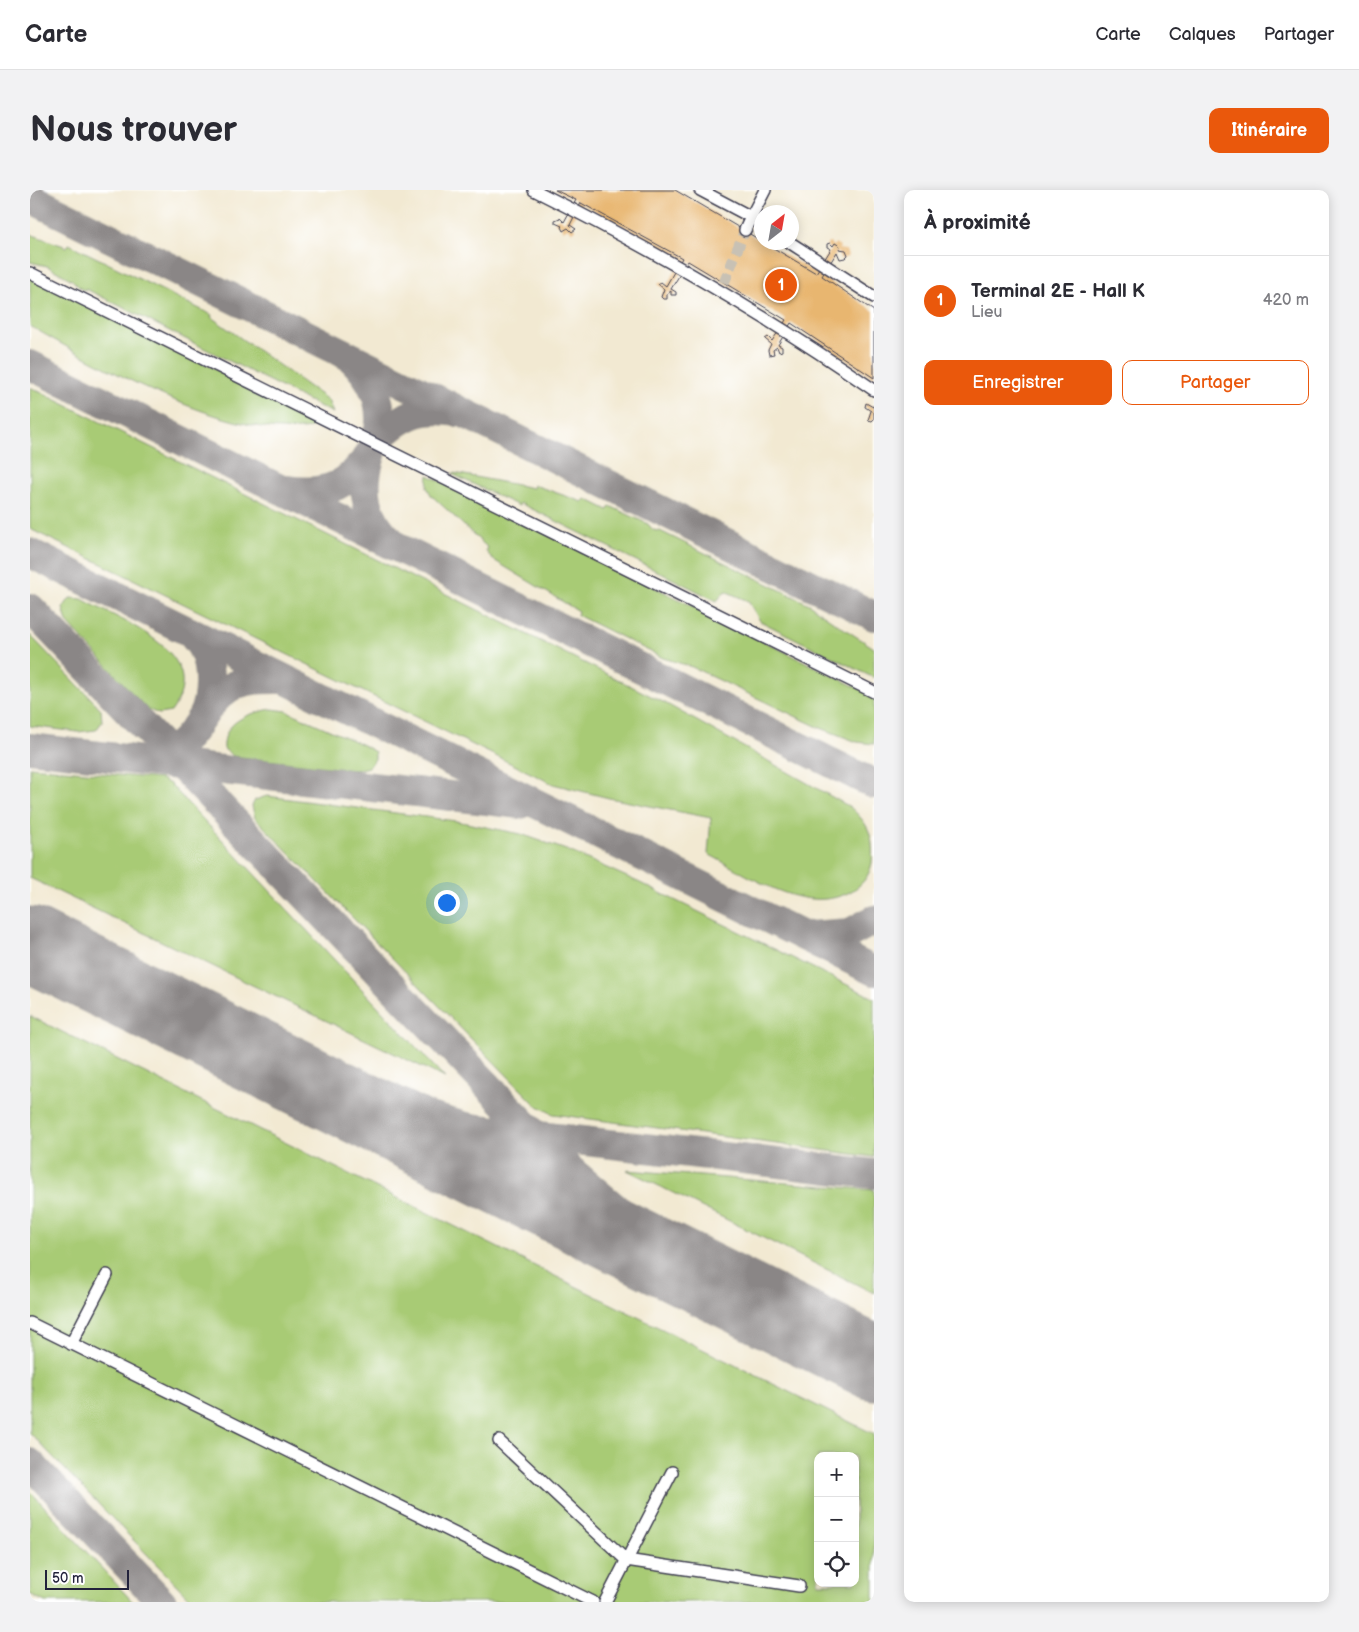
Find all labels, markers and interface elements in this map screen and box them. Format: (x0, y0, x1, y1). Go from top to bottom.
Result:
text: Carte (25, 20, 87, 49)
text: Carte (1095, 24, 1141, 45)
text: Calques (1169, 24, 1236, 45)
text: Partager (1264, 24, 1334, 45)
button: Itinéraire (1209, 108, 1329, 153)
text: Nous trouver (30, 109, 237, 152)
north arrow (754, 205, 799, 250)
text: À proximité (924, 210, 1031, 235)
pin: 1 (765, 266, 797, 304)
text: Terminal 2E - Hall K (971, 280, 1145, 303)
text: 1 (937, 291, 943, 310)
text: 420 m (1263, 291, 1309, 310)
text: Lieu (971, 303, 1002, 322)
button: Enregistrer (924, 360, 1112, 405)
button: Partager (1122, 360, 1309, 405)
your location (434, 890, 460, 916)
map controls (814, 1452, 859, 1587)
button: + (814, 1452, 859, 1497)
button: − (814, 1497, 859, 1542)
button: locate (814, 1542, 859, 1587)
scale bar (45, 1567, 129, 1590)
text: 50 m (52, 1570, 84, 1587)

